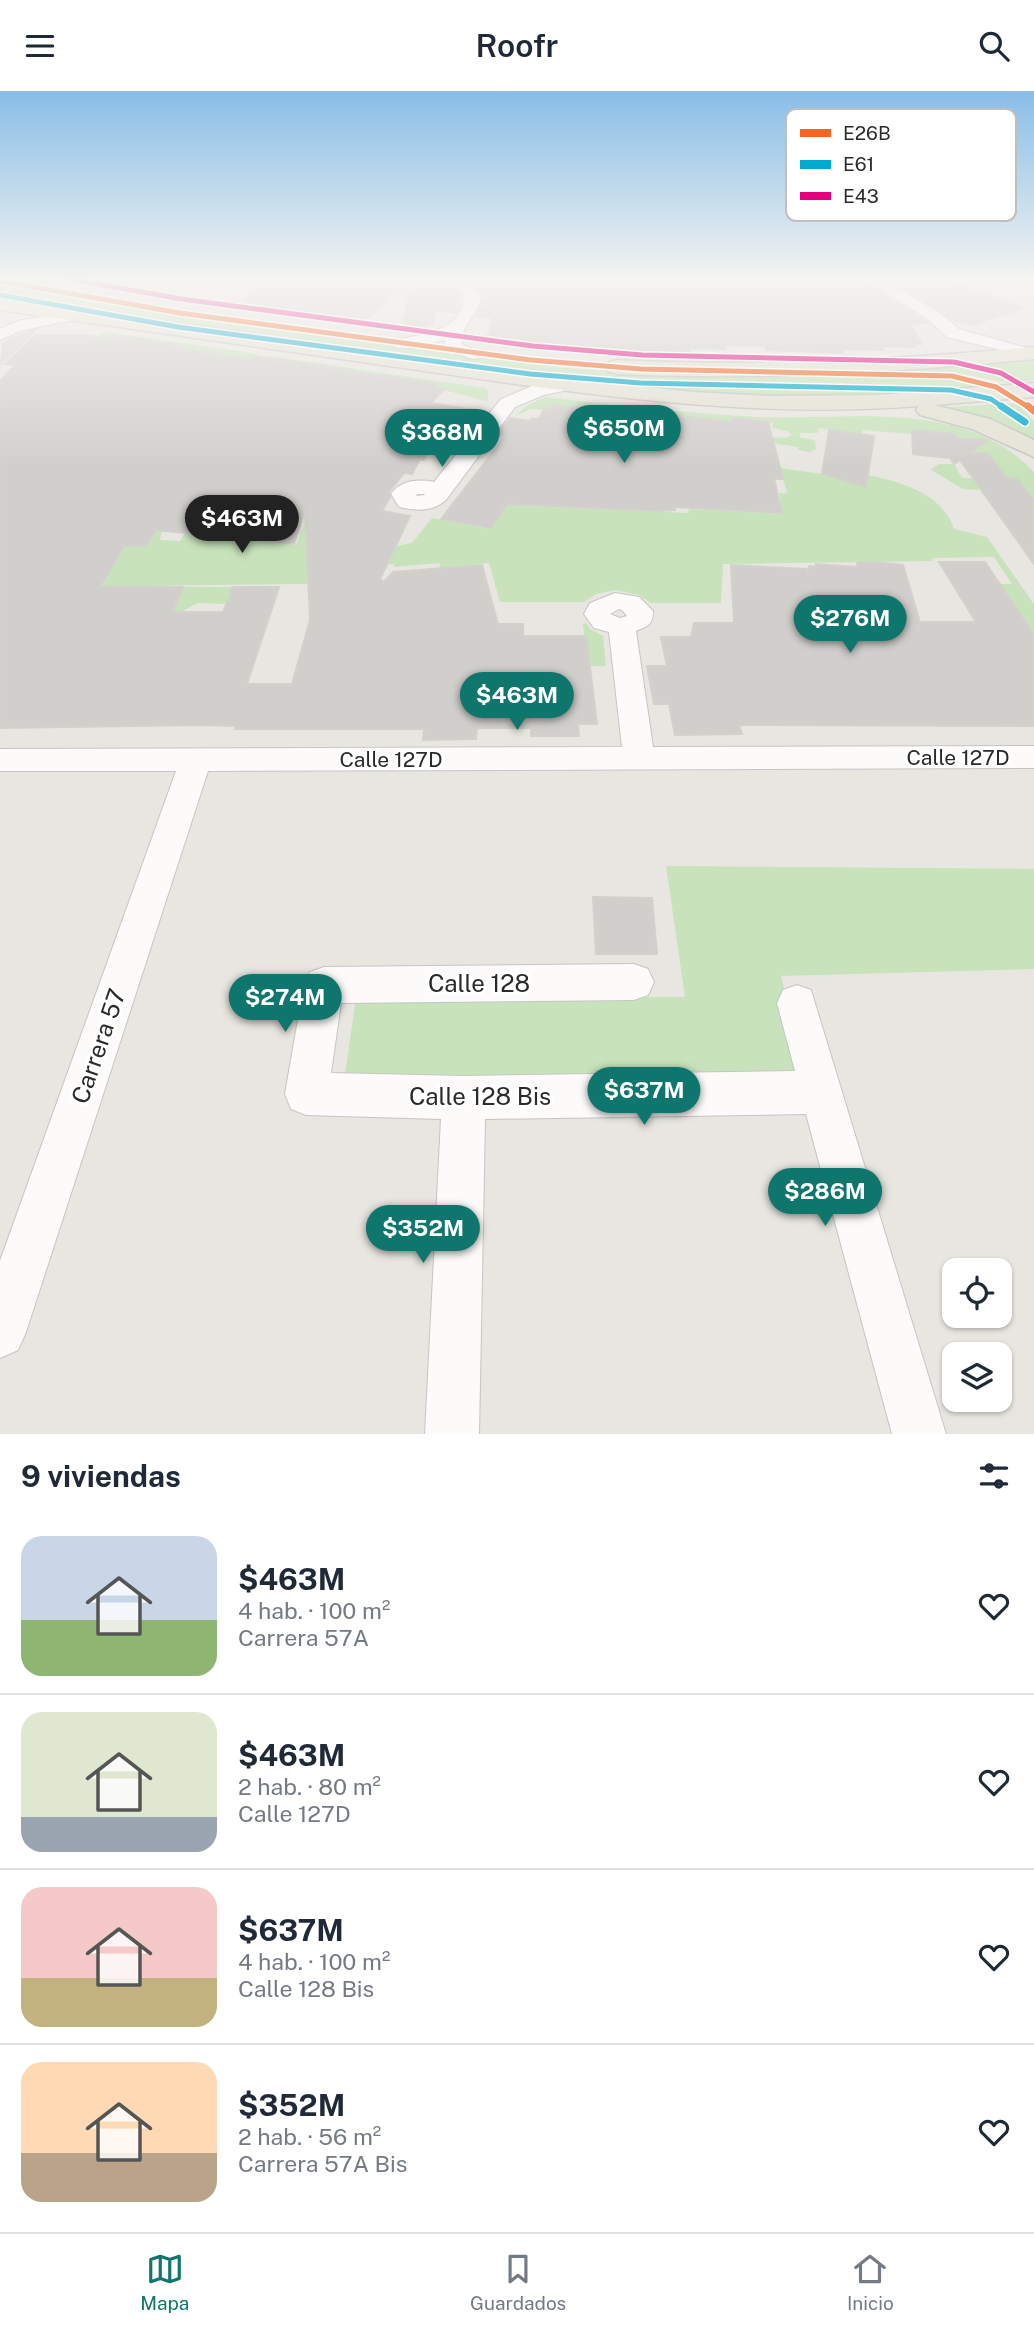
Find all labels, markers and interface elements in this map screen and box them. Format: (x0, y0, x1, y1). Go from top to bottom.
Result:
icon: menu (21, 27, 59, 65)
text: Roofr (476, 27, 559, 64)
icon: search (975, 27, 1013, 65)
legend (786, 109, 1016, 221)
text: E26B (843, 122, 891, 144)
text: E61 (843, 153, 874, 175)
text: E43 (843, 185, 879, 207)
pin: $650M (575, 405, 673, 465)
pin: $368M (393, 409, 491, 469)
text: $650M (583, 414, 665, 441)
text: $368M (401, 418, 483, 445)
pin: $463M (193, 496, 291, 555)
text: $463M (201, 504, 283, 531)
pin: $276M (801, 595, 899, 655)
text: $276M (810, 604, 890, 631)
pin: $463M (468, 673, 566, 732)
text: $463M (476, 681, 558, 708)
street label: Calle 127D (907, 745, 1009, 770)
street label: Calle 127D (340, 747, 442, 772)
street label: Calle 128 (428, 969, 530, 997)
pin: $274M (236, 975, 334, 1034)
text: $274M (245, 983, 325, 1010)
street label: Carrera 57 (65, 985, 131, 1107)
pin: $637M (595, 1067, 693, 1127)
text: $637M (603, 1076, 685, 1103)
street label: Calle 128 Bis (409, 1082, 551, 1110)
pin: $286M (776, 1169, 874, 1228)
text: $286M (784, 1177, 866, 1204)
pin: $352M (374, 1205, 472, 1265)
text: $352M (382, 1214, 464, 1241)
map controls (942, 1258, 1012, 1412)
button: locate (942, 1258, 1012, 1328)
button: layers (942, 1342, 1012, 1412)
icon: filters (975, 1457, 1013, 1495)
text: 9 viviendas (21, 1458, 181, 1494)
text: $463M (238, 1561, 345, 1597)
icon: home (77, 1564, 161, 1648)
icon: heart (975, 1587, 1013, 1625)
text: 4 hab. · 100 m² (238, 1597, 390, 1624)
text: Carrera 57A (238, 1624, 369, 1651)
text: $463M (238, 1737, 345, 1773)
icon: home (77, 1740, 161, 1824)
icon: heart (975, 1763, 1013, 1801)
text: 2 hab. · 80 m² (238, 1773, 381, 1800)
text: Calle 127D (238, 1800, 351, 1827)
text: $637M (238, 1912, 344, 1948)
icon: home (77, 1915, 161, 1999)
icon: heart (975, 1938, 1013, 1976)
text: 4 hab. · 100 m² (238, 1948, 390, 1975)
text: Calle 128 Bis (238, 1975, 374, 2002)
text: $352M (238, 2087, 345, 2123)
icon: home (77, 2090, 161, 2174)
icon: heart (975, 2113, 1013, 2151)
text: 2 hab. · 56 m² (238, 2123, 381, 2150)
text: Carrera 57A Bis (238, 2150, 407, 2177)
tab: Mapa (140, 2250, 189, 2314)
tab: Guardados (470, 2250, 566, 2314)
tab: Inicio (847, 2250, 894, 2314)

